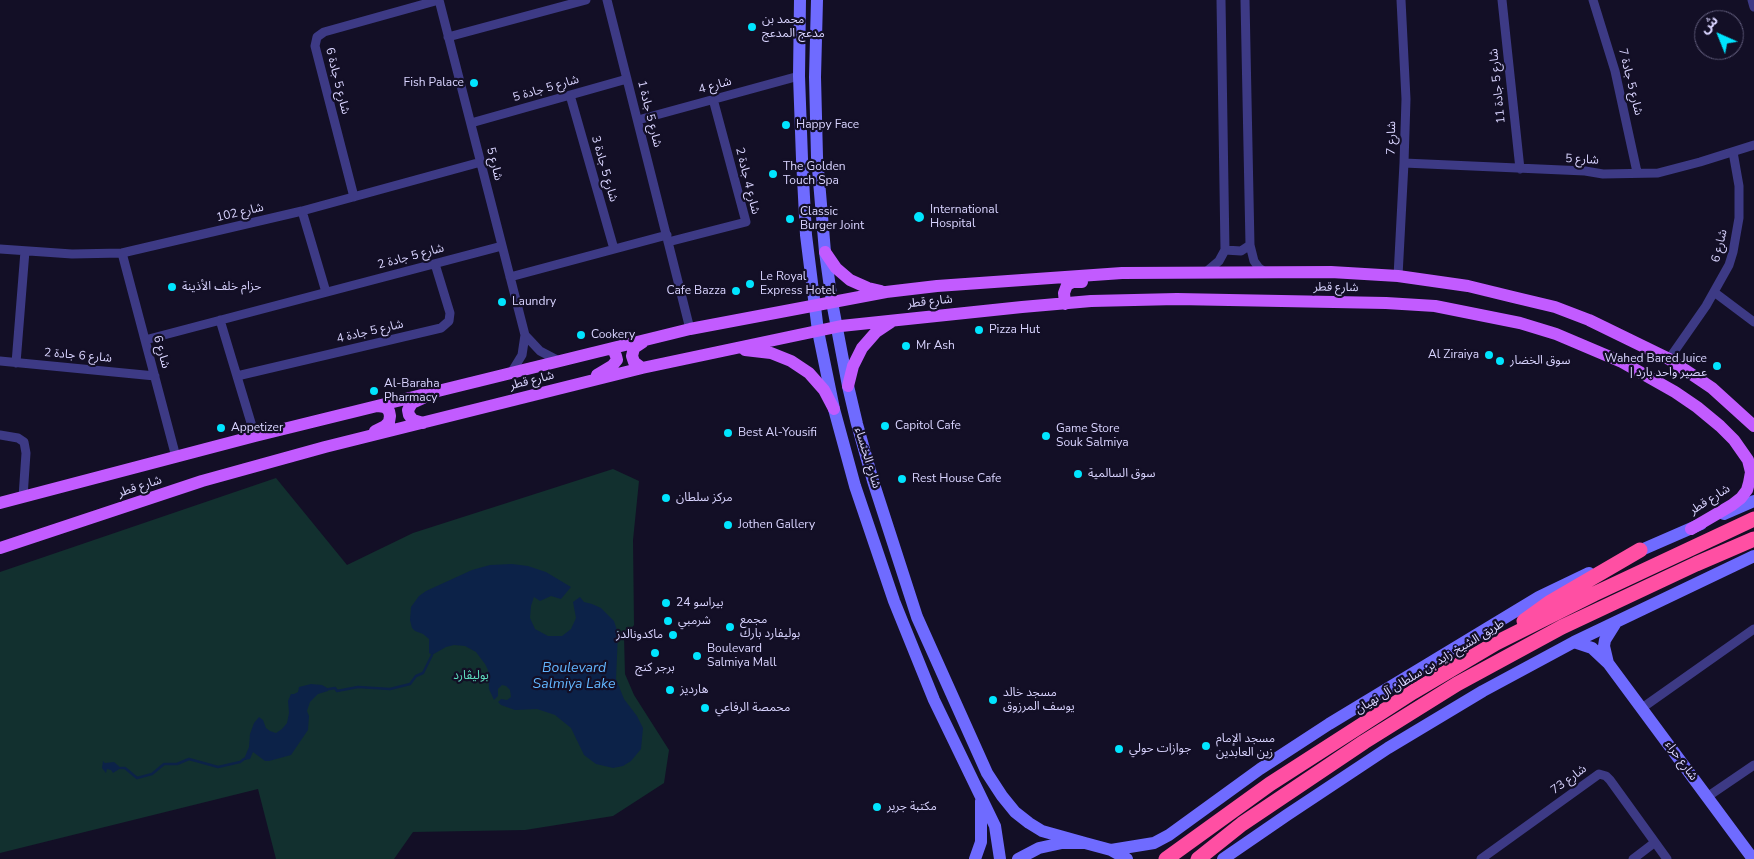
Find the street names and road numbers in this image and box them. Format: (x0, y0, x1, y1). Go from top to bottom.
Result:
street label: شارع 5 جادة 6 (322, 46, 352, 116)
street label: شارع 5 جادة 7 (1615, 47, 1645, 117)
street label: شارع 5 جادة 11 (1487, 48, 1509, 124)
street label: شارع 5 جادة 5 (511, 73, 581, 105)
street label: شارع 4 (697, 75, 733, 97)
street label: شارع 5 جادة 1 (634, 79, 664, 149)
street label: شارع 7 (1385, 121, 1399, 155)
street label: شارع 5 جادة 3 (588, 134, 620, 204)
street label: شارع 5 (483, 146, 505, 182)
street label: شارع 4 جادة 2 (732, 146, 762, 216)
street label: شارع 5 (1565, 152, 1599, 168)
street label: شارع 102 (215, 201, 265, 225)
street label: شارع 6 (1709, 228, 1731, 264)
street label: شارع 5 جادة 2 (376, 241, 446, 273)
street label: شارع قطر (1313, 280, 1359, 296)
street label: شارع قطر (907, 292, 953, 312)
street label: شارع 5 جادة 4 (335, 317, 405, 347)
street label: شارع 6 (150, 334, 172, 370)
street label: شارع 6 جادة 2 (43, 346, 113, 366)
street label: شارع قطر (508, 369, 556, 393)
street label: شارع الخنساء (851, 426, 883, 490)
street label: شارع قطر (116, 473, 164, 501)
street label: شارع قطر (1687, 482, 1733, 518)
street label: طريق الشيخ زايد بن سلطان آل نهيان (1353, 617, 1507, 717)
street label: شارع حراء (1662, 738, 1700, 784)
street label: شارع 73 (1548, 762, 1590, 798)

